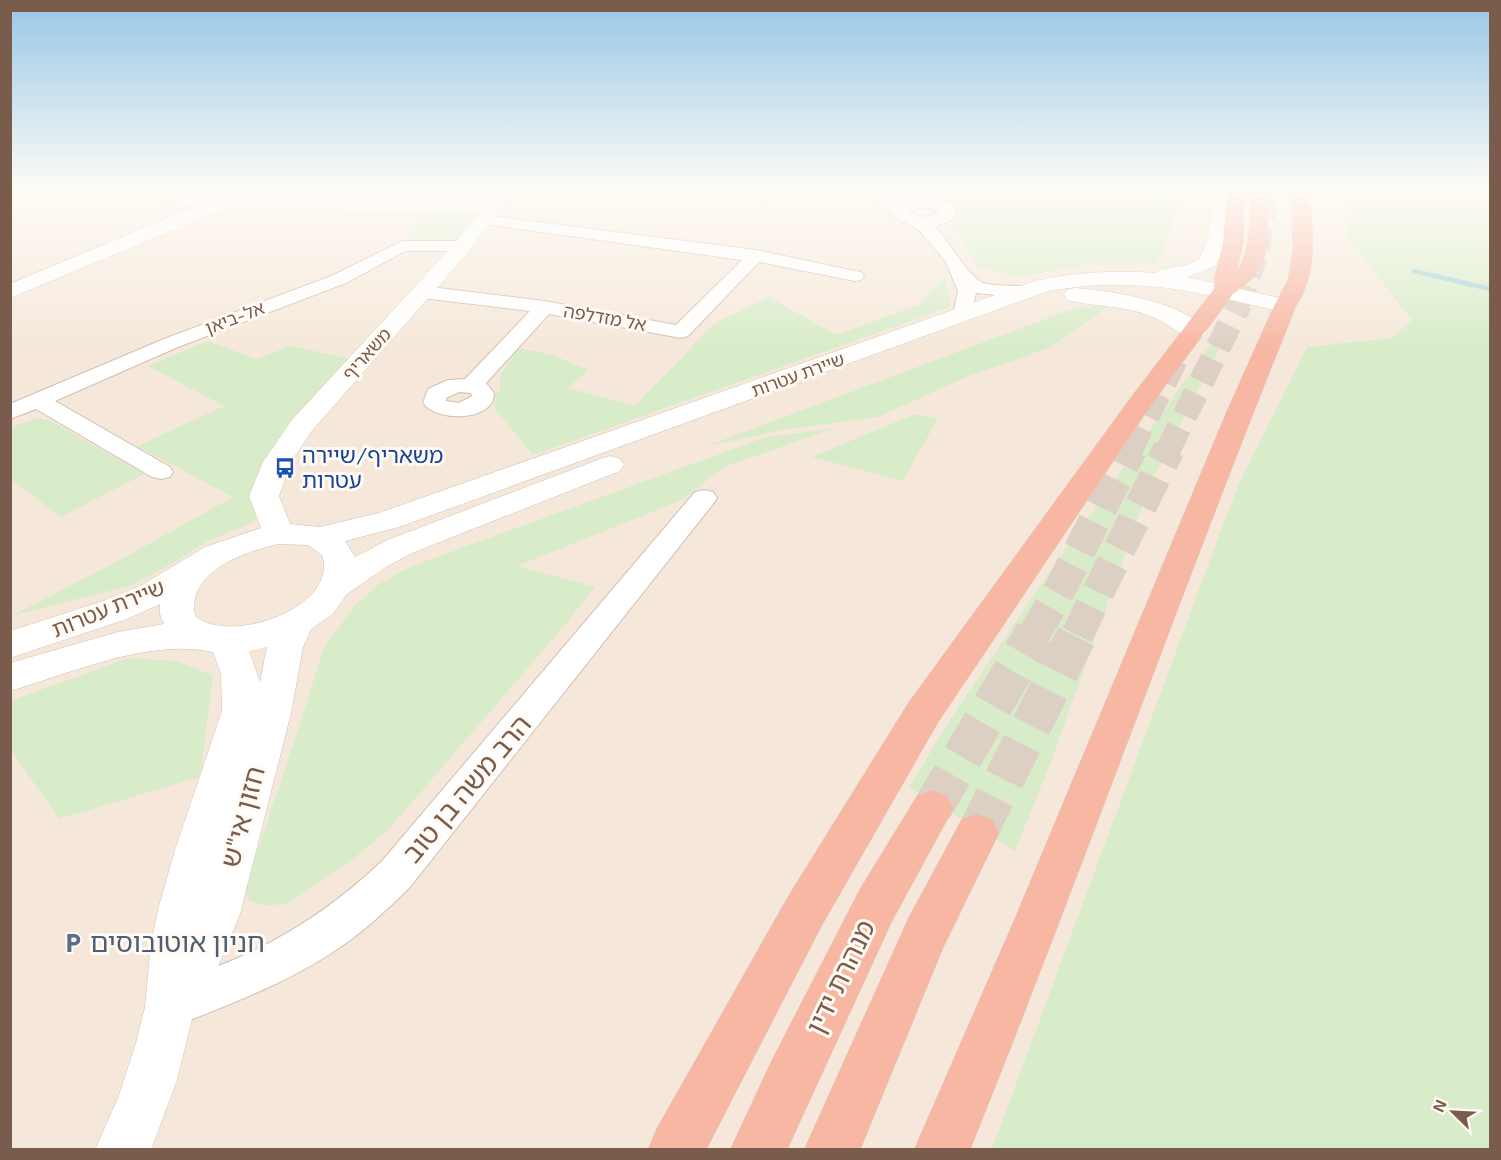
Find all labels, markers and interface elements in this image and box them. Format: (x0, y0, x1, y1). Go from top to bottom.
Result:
street label: אל-ביאן (202, 296, 267, 338)
street label: אל מזדלפה (562, 299, 648, 335)
street label: משאריף (337, 323, 395, 384)
street label: שיירת עטרות (748, 347, 847, 401)
place label: משאריף/שיירה עטרות (302, 441, 443, 492)
bus stop icon: משאריף/שיירה עטרות (273, 456, 297, 480)
street label: שיירת עטרות (47, 573, 168, 641)
street label: הרב משה בן טוב (394, 707, 536, 868)
street label: חזון אי"ש (212, 762, 270, 871)
street label: מנהרת ידין (798, 914, 880, 1038)
place label: חניון אוטובוסים (90, 925, 265, 957)
parking icon: חניון אוטובוסים (61, 931, 85, 955)
north arrow (1423, 1082, 1483, 1142)
text: N (1428, 1097, 1450, 1115)

